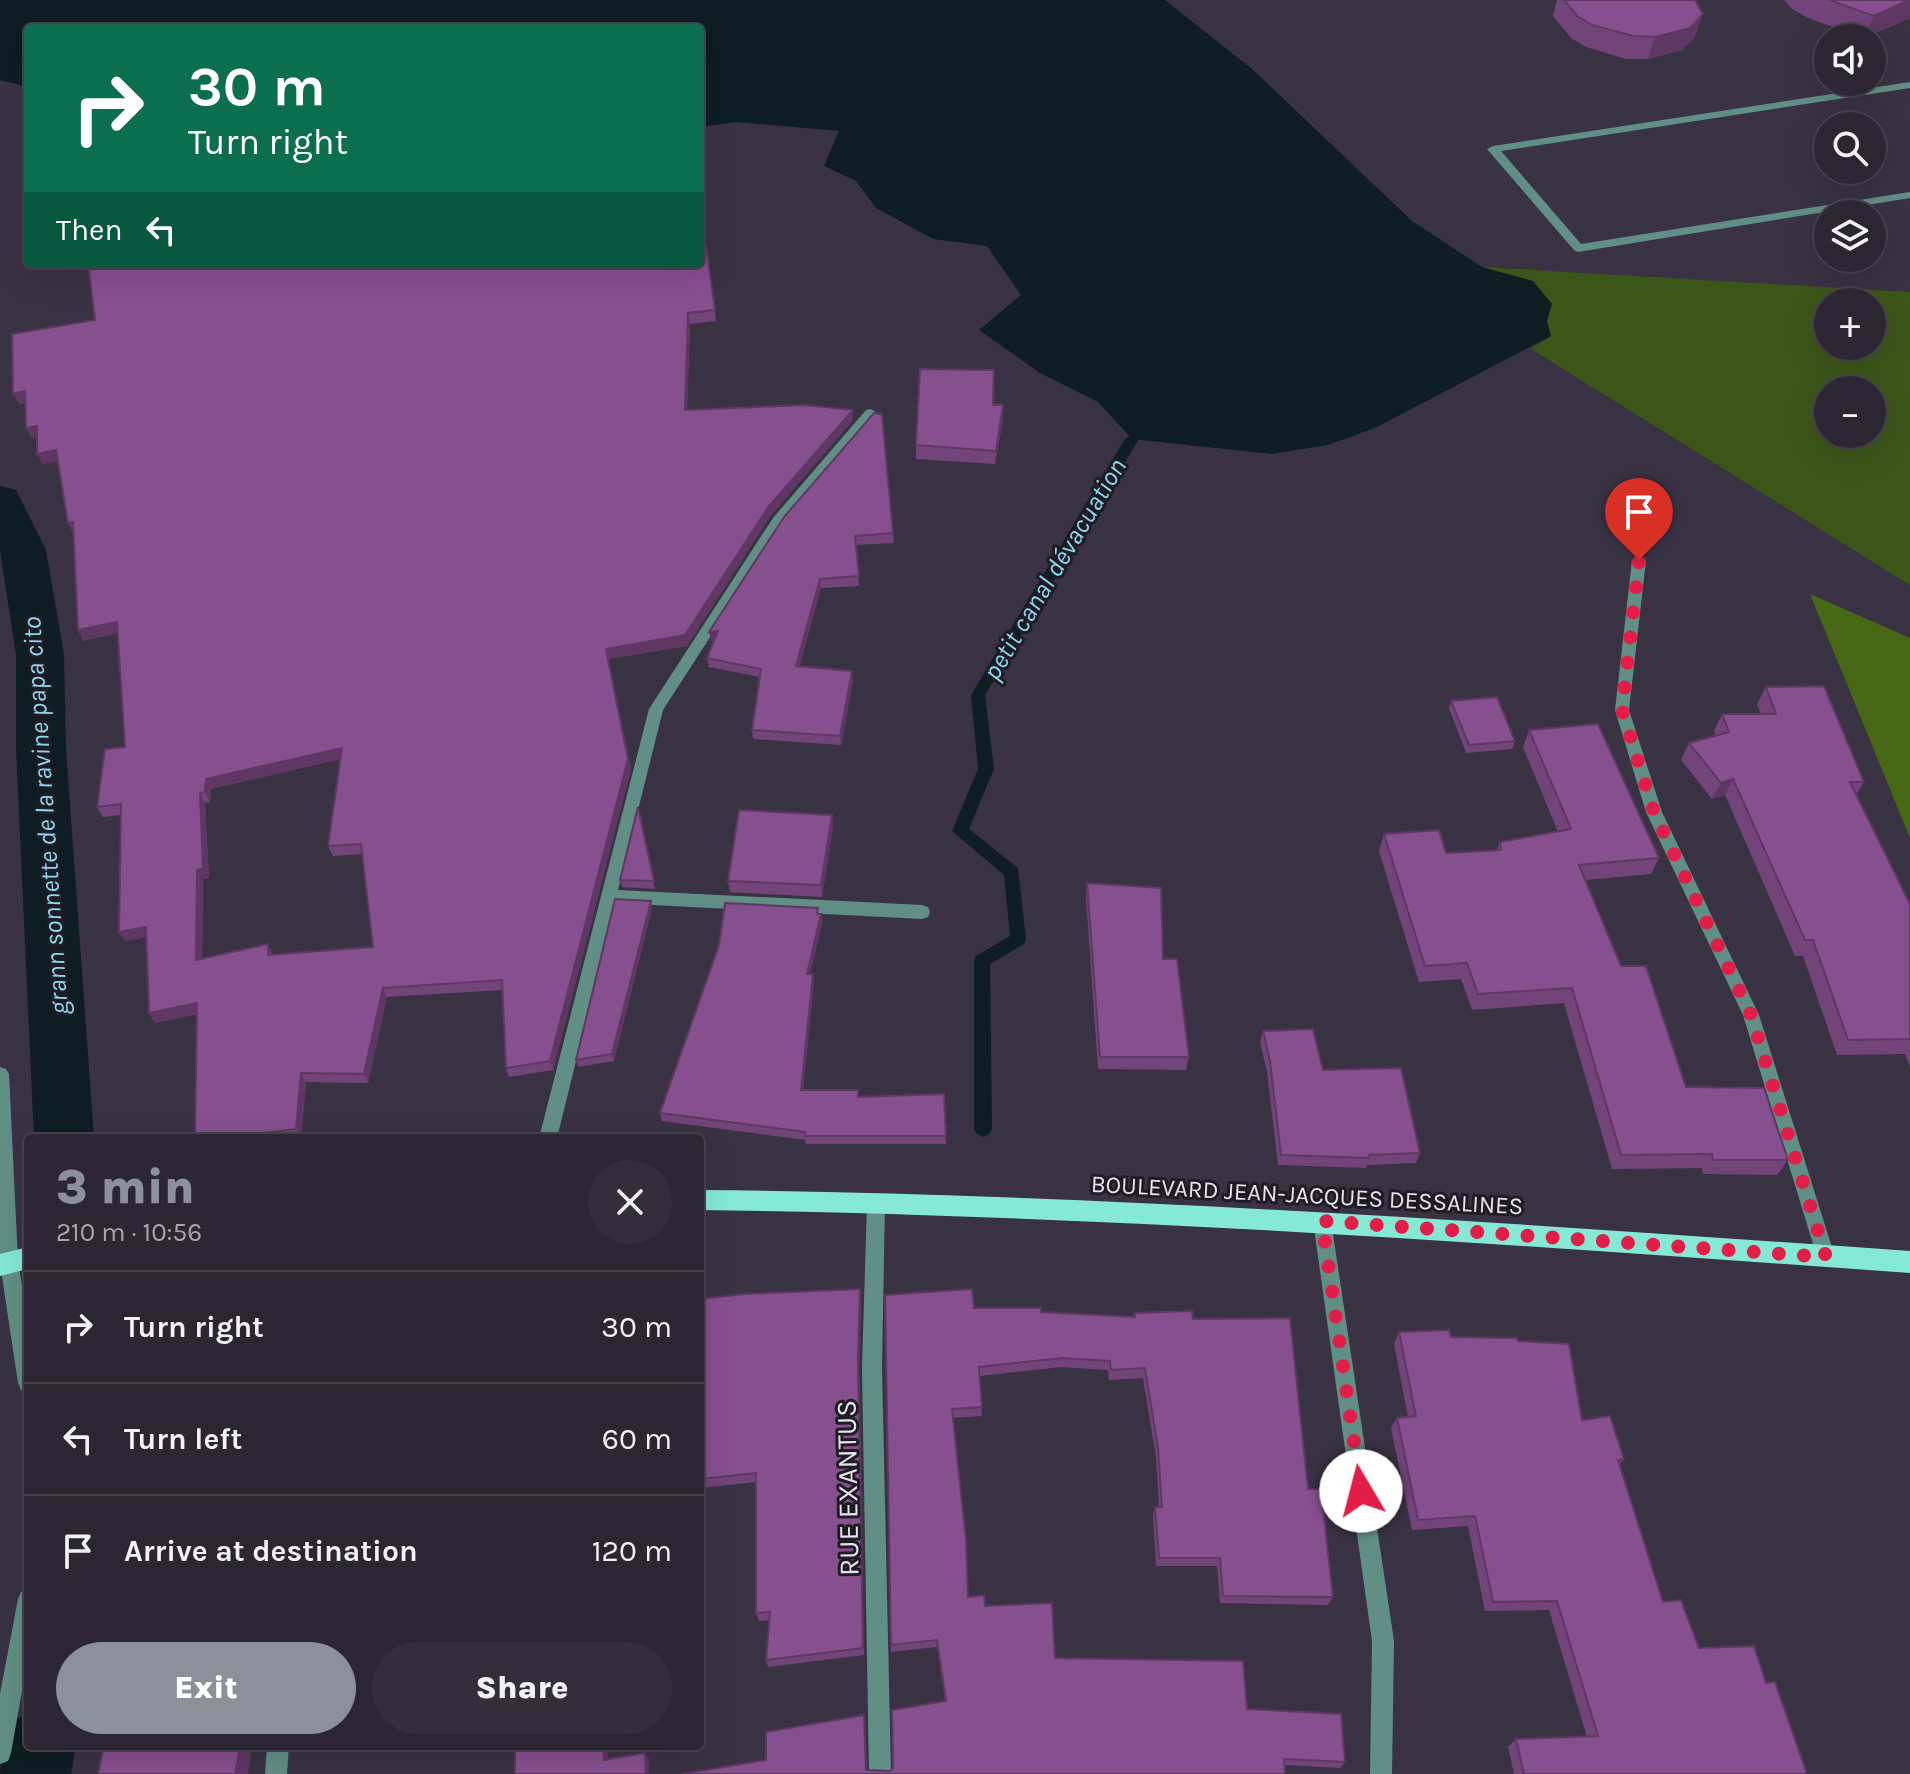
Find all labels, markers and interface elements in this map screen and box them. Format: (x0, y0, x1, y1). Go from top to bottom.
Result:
map controls (1814, 24, 1886, 448)
button: sound (1814, 24, 1886, 96)
text: 30 m (188, 54, 326, 119)
icon: right (56, 56, 160, 160)
button: search (1814, 112, 1886, 184)
text: Turn right (188, 121, 348, 163)
button: layers (1814, 200, 1886, 272)
icon: left (139, 208, 183, 252)
text: Then (56, 212, 123, 248)
button: + (1814, 288, 1886, 360)
button: − (1814, 376, 1886, 448)
water label: petit canal dévacuation (976, 453, 1133, 686)
pin (1605, 478, 1673, 560)
icon: arrive (1617, 490, 1661, 534)
water label: grann sonnette de la ravine papa cito (16, 616, 75, 1016)
text: 3 min (56, 1159, 195, 1215)
button: close (588, 1160, 672, 1244)
street label: BOULEVARD JEAN-JACQUES DESSALINES (1090, 1170, 1524, 1220)
text: 210 m · 10:56 (56, 1217, 202, 1248)
icon: right (56, 1305, 100, 1349)
text: Turn right (124, 1309, 264, 1345)
text: 30 m (601, 1309, 672, 1345)
street label: RUE EXANTUS (829, 1400, 866, 1576)
icon: left (56, 1417, 100, 1461)
text: Turn left (124, 1421, 242, 1457)
text: 60 m (602, 1421, 672, 1457)
position arrow (1319, 1449, 1403, 1533)
icon: arrive (56, 1529, 100, 1573)
text: Arrive at destination (124, 1533, 418, 1569)
text: 120 m (592, 1533, 672, 1569)
button: Exit (56, 1642, 356, 1734)
button: Share (372, 1642, 672, 1734)

